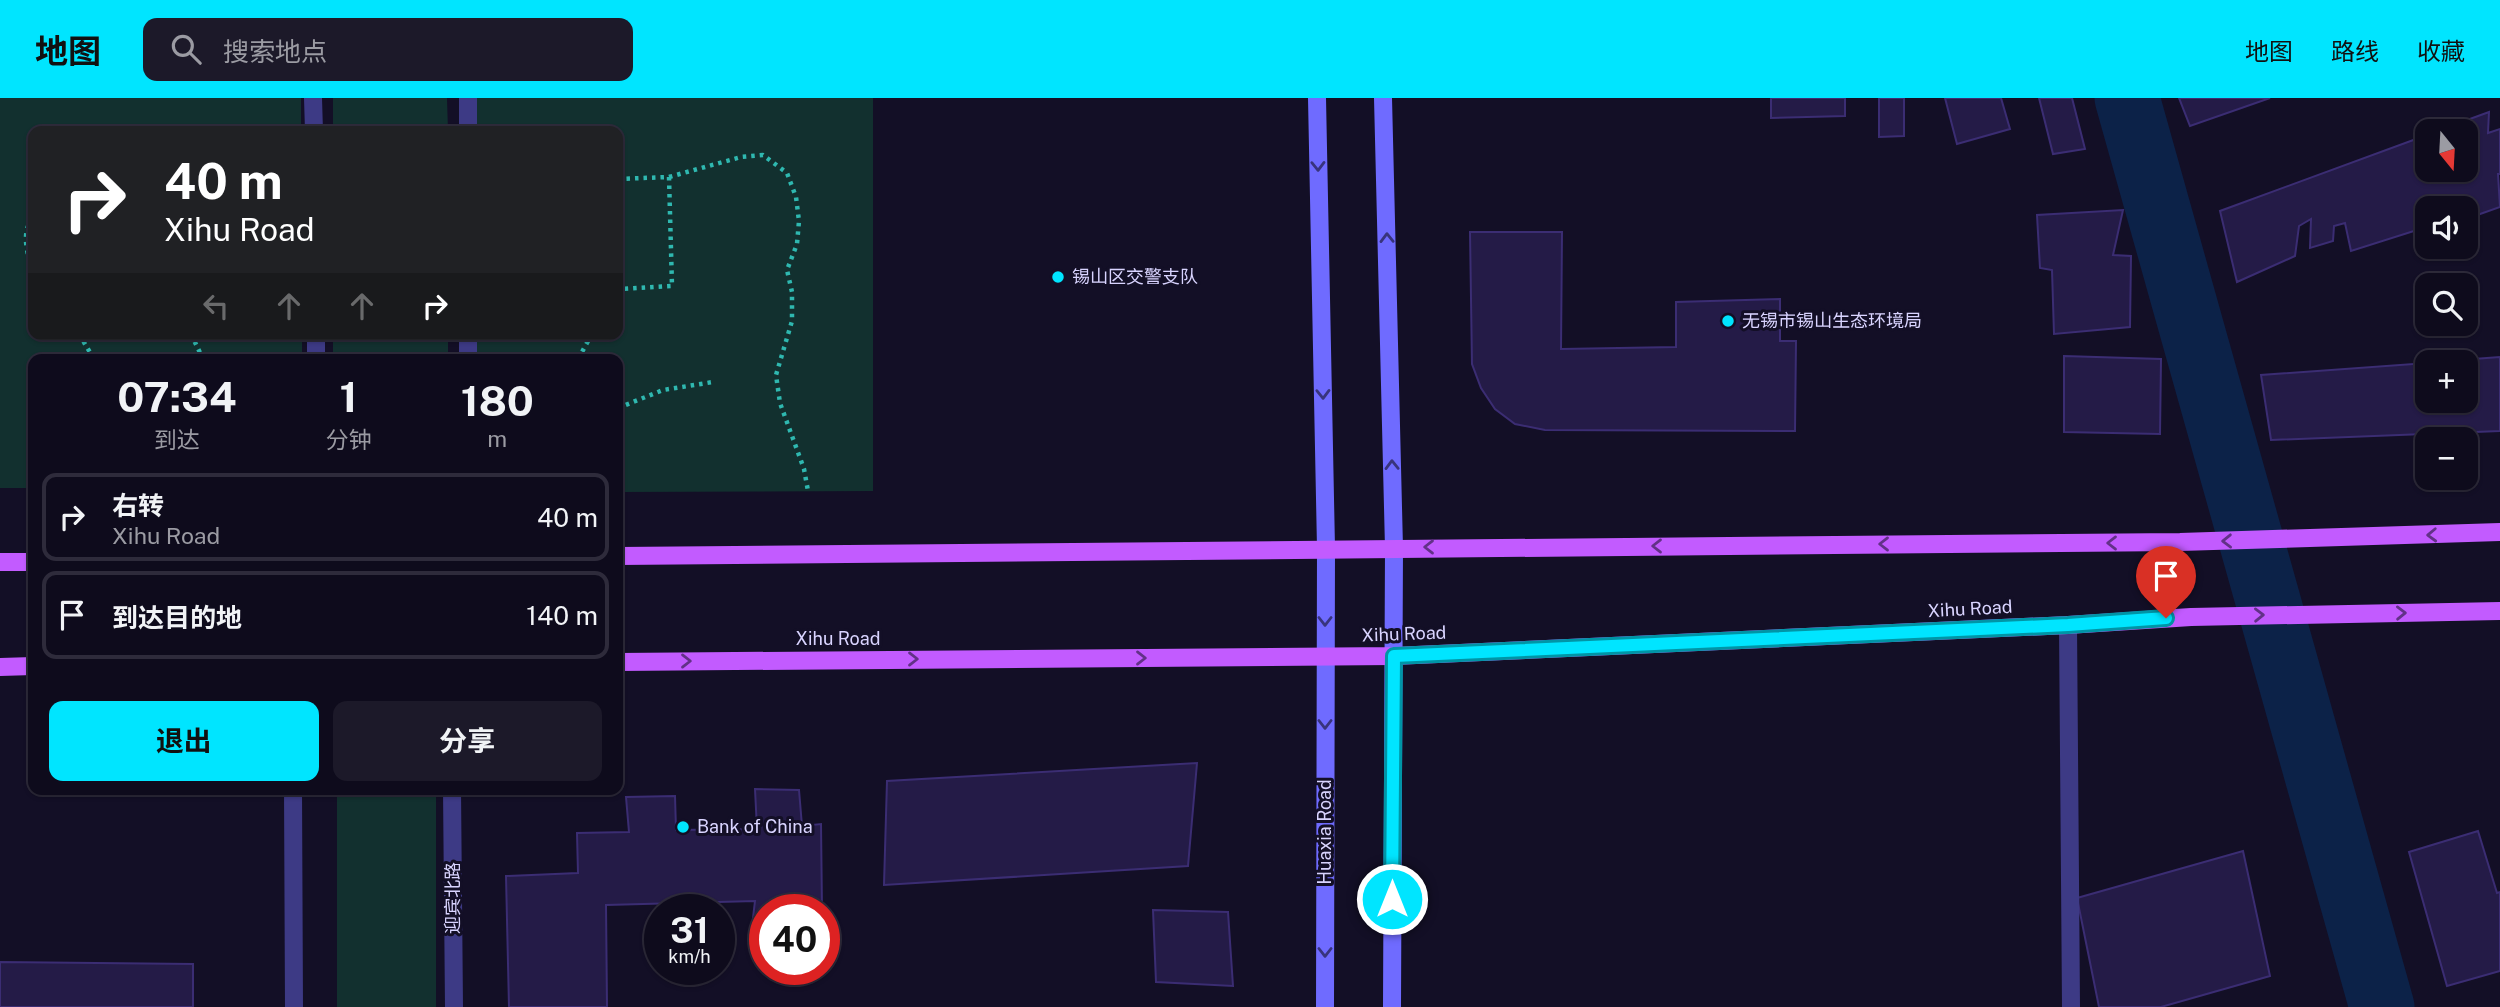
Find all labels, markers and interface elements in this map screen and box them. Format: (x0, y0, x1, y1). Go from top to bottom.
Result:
search box (143, 18, 633, 81)
icon: search (167, 30, 205, 68)
text: 地图 (35, 32, 101, 70)
text: 搜索地点 (223, 36, 327, 67)
text: 地图 (2245, 37, 2293, 65)
text: 路线 (2331, 37, 2379, 65)
text: 收藏 (2417, 37, 2465, 65)
north arrow (2415, 119, 2478, 182)
map controls (2415, 119, 2478, 490)
text: 40 m (164, 152, 283, 210)
icon: right (49, 154, 140, 245)
one-way arrow (1311, 161, 1326, 172)
button: sound (2415, 196, 2478, 259)
text: Xihu Road (164, 211, 315, 248)
one-way arrow (1379, 232, 1394, 243)
place label: 锡山区交警支队 (1072, 266, 1198, 287)
marker: 锡山区交警支队 (1050, 269, 1066, 285)
button: search (2415, 273, 2478, 336)
icon: left (197, 287, 235, 325)
icon: ahead (270, 287, 308, 325)
icon: ahead (343, 287, 381, 325)
icon: right (416, 287, 454, 325)
place label: 无锡市锡山生态环境局 (1742, 310, 1922, 331)
marker: 无锡市锡山生态环境局 (1720, 313, 1736, 329)
button: + (2415, 350, 2478, 413)
text: 07:34 (117, 372, 236, 421)
text: 1 (340, 372, 358, 421)
text: 180 (461, 376, 534, 425)
one-way arrow (1315, 389, 1331, 399)
text: m (487, 425, 507, 452)
text: 到达 (154, 426, 200, 453)
text: 分钟 (326, 426, 372, 453)
button: − (2415, 427, 2478, 490)
one-way arrow (1385, 459, 1400, 470)
text: 右转 (112, 490, 164, 521)
icon: right (53, 498, 91, 536)
text: 40 m (537, 502, 598, 533)
text: Xihu Road (112, 522, 220, 549)
one-way arrow (2426, 527, 2437, 542)
one-way arrow (2221, 534, 2232, 549)
one-way arrow (2106, 535, 2116, 551)
one-way arrow (1878, 536, 1889, 552)
one-way arrow (1651, 538, 1661, 554)
one-way arrow (1423, 539, 1434, 555)
pin (2136, 546, 2196, 618)
icon: arrive (2147, 557, 2185, 595)
icon: arrive (53, 596, 91, 634)
street label: Xihu Road (1927, 596, 2013, 621)
text: 140 m (526, 600, 598, 631)
text: 到达目的地 (112, 602, 242, 633)
one-way arrow (2396, 605, 2407, 620)
one-way arrow (2254, 608, 2265, 623)
one-way arrow (1317, 616, 1333, 627)
street label: Xihu Road (1361, 622, 1447, 645)
street label: Xihu Road (796, 628, 880, 649)
one-way arrow (1136, 650, 1147, 665)
one-way arrow (909, 651, 919, 667)
one-way arrow (681, 653, 692, 669)
button: 退出 (49, 701, 319, 781)
button: 分享 (333, 701, 602, 781)
one-way arrow (1317, 720, 1333, 730)
street label: Huaxia Road (1314, 779, 1335, 885)
place label: Bank of China (697, 816, 813, 837)
marker: Bank of China (675, 819, 691, 835)
street label: 迎宾北路 (442, 862, 463, 934)
position arrow (1355, 862, 1429, 936)
speed limit sign: 40 (749, 894, 840, 985)
text: 31 (670, 910, 709, 951)
text: km/h (668, 946, 711, 967)
one-way arrow (1317, 947, 1333, 958)

